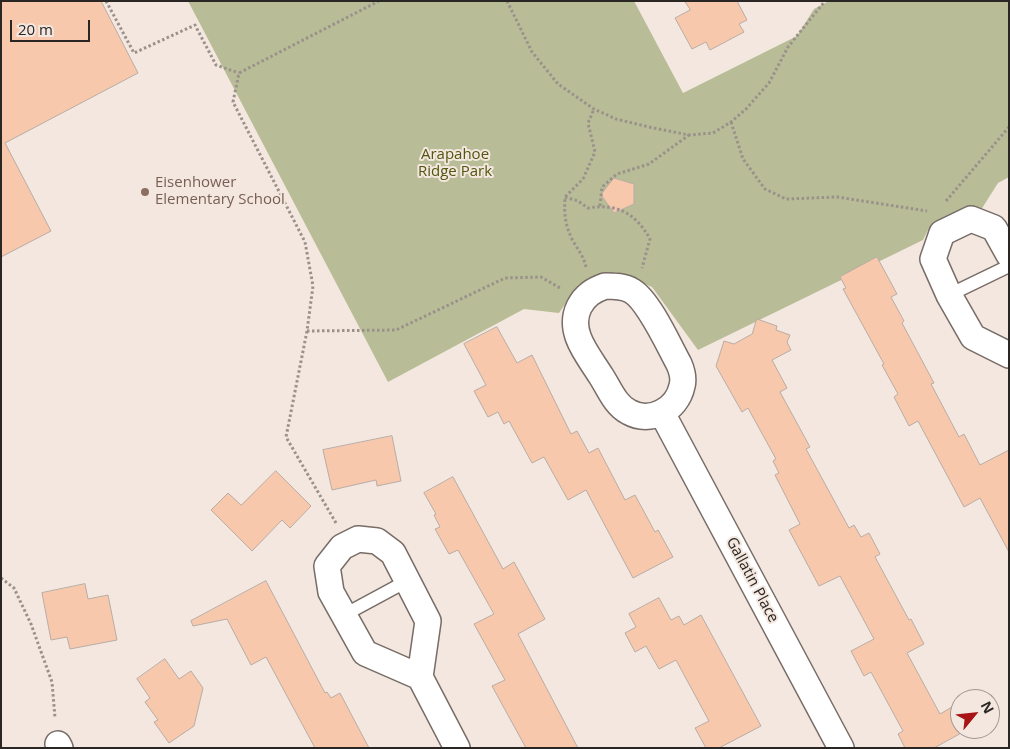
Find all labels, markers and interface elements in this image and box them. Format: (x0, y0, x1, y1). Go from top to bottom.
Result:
scale bar (12, 10, 92, 42)
text: 20 m (18, 19, 53, 39)
park label: Arapahoe Ridge Park (418, 146, 492, 181)
place label: Eisenhower Elementary School (155, 174, 285, 209)
marker: Eisenhower Elementary School (139, 186, 151, 198)
street label: Gallatin Place (722, 534, 782, 626)
north arrow (950, 689, 1000, 739)
text: N (977, 698, 999, 717)

